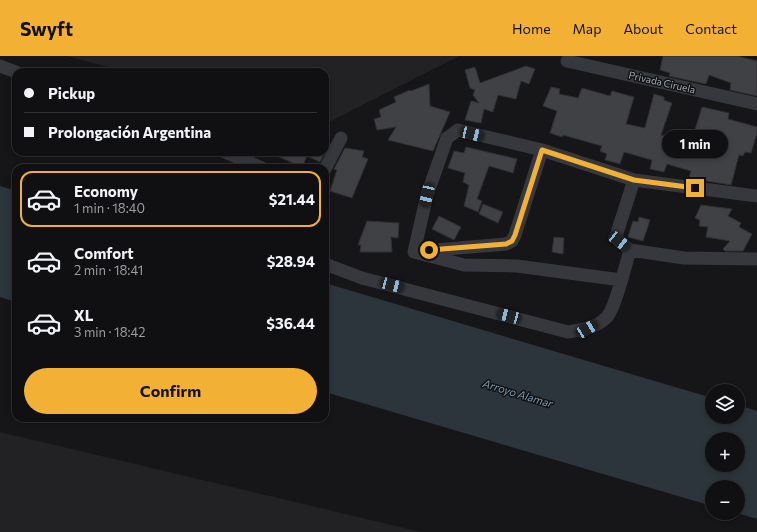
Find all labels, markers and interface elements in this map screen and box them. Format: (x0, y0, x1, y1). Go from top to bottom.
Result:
text: Swyft (20, 17, 73, 40)
text: Home (512, 20, 551, 37)
text: Map (573, 20, 601, 37)
text: About (623, 20, 663, 37)
text: Contact (685, 20, 737, 37)
street label: Privada Ciruela (627, 68, 697, 96)
text: Pickup (48, 84, 95, 102)
text: Prolongación Argentina (48, 123, 211, 141)
car (459, 125, 485, 143)
callout: 1 min (662, 130, 728, 158)
text: 1 min (680, 136, 710, 152)
route end (686, 179, 704, 197)
icon: car (26, 181, 62, 217)
text: Economy (74, 182, 138, 200)
car (418, 182, 436, 208)
text: $21.44 (269, 190, 315, 208)
text: 1 min · 18:40 (74, 200, 145, 216)
car (606, 229, 632, 253)
route start (420, 241, 438, 259)
icon: car (26, 243, 62, 279)
text: Comfort (74, 244, 134, 262)
text: $28.94 (267, 252, 315, 270)
text: 2 min · 18:41 (74, 262, 143, 278)
car (379, 276, 405, 294)
icon: car (26, 305, 62, 341)
text: XL (74, 306, 93, 324)
car (496, 307, 522, 325)
text: $36.44 (266, 314, 315, 332)
car (574, 318, 600, 340)
text: 3 min · 18:42 (74, 324, 145, 340)
button: Confirm (24, 368, 317, 414)
water label: Arroyo Alamar (480, 376, 555, 410)
map controls (705, 384, 745, 520)
button: layers (705, 384, 745, 424)
button: + (705, 432, 745, 472)
button: − (705, 480, 745, 520)

